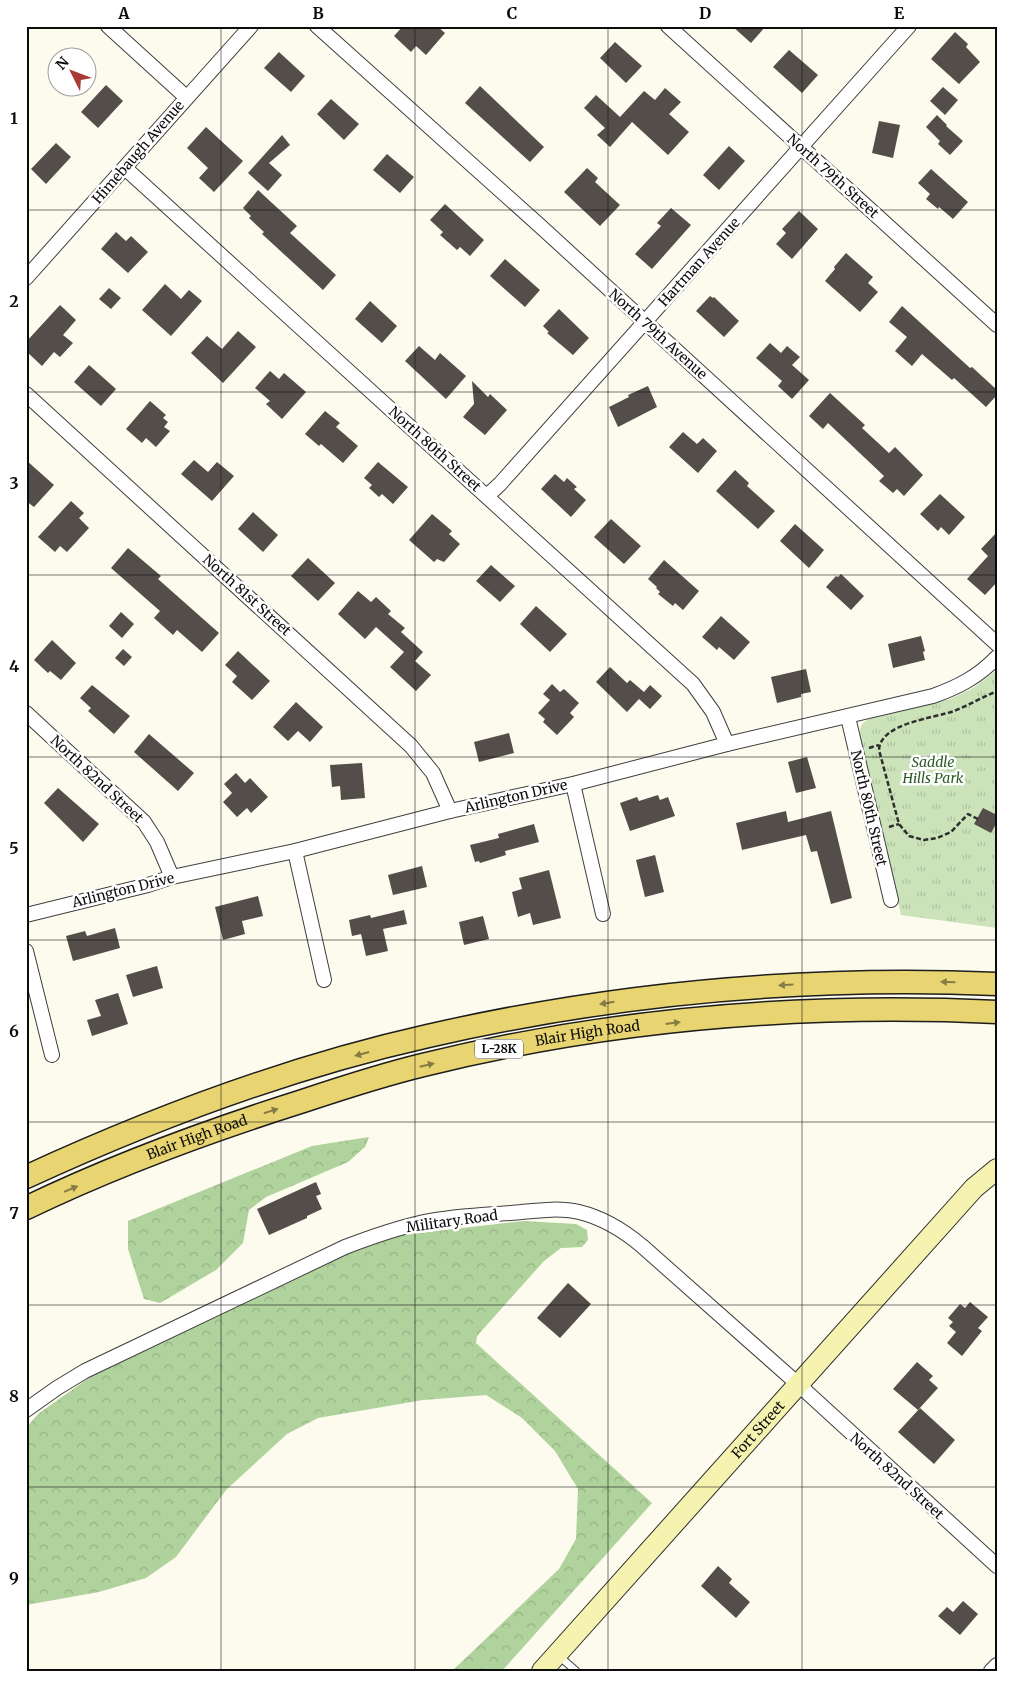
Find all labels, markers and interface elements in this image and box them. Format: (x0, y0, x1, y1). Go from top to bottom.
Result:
text: A (117, 3, 130, 23)
text: B (312, 3, 324, 23)
text: C (507, 3, 517, 23)
text: D (699, 3, 711, 23)
text: E (894, 3, 905, 23)
north arrow (48, 48, 98, 98)
text: N (52, 53, 73, 73)
street label: Himebaugh Avenue (88, 97, 188, 207)
text: 1 (10, 108, 18, 128)
street label: North 79th Street (783, 130, 883, 222)
street label: Hartman Avenue (654, 214, 744, 310)
street label: North 79th Avenue (605, 285, 711, 383)
text: 2 (9, 291, 19, 311)
street label: North 80th Street (385, 403, 485, 496)
text: 3 (9, 473, 19, 493)
street label: North 81st Street (199, 551, 295, 640)
text: 4 (9, 656, 19, 676)
street label: North 82nd Street (47, 731, 148, 827)
street label: North 80th Street (847, 748, 891, 868)
park label: Saddle Hills Park (902, 753, 964, 787)
street label: Arlington Drive (462, 775, 569, 817)
text: 5 (9, 838, 19, 858)
street label: Arlington Drive (69, 869, 176, 912)
one-way arrow (940, 978, 956, 986)
one-way arrow (777, 981, 793, 989)
one-way arrow (598, 1000, 614, 1008)
street label: Blair High Road (533, 1016, 641, 1050)
one-way arrow (665, 1019, 681, 1027)
text: 6 (9, 1021, 19, 1041)
road number: L-28K (475, 1040, 523, 1058)
one-way arrow (354, 1050, 369, 1058)
one-way arrow (419, 1061, 434, 1069)
one-way arrow (264, 1107, 279, 1114)
street label: Blair High Road (144, 1111, 250, 1164)
one-way arrow (64, 1184, 78, 1192)
text: 7 (9, 1203, 19, 1223)
street label: Military Road (405, 1206, 499, 1236)
text: 8 (9, 1386, 19, 1406)
street label: Fort Street (728, 1397, 789, 1462)
street label: North 82nd Street (846, 1429, 948, 1523)
text: 9 (9, 1568, 19, 1588)

